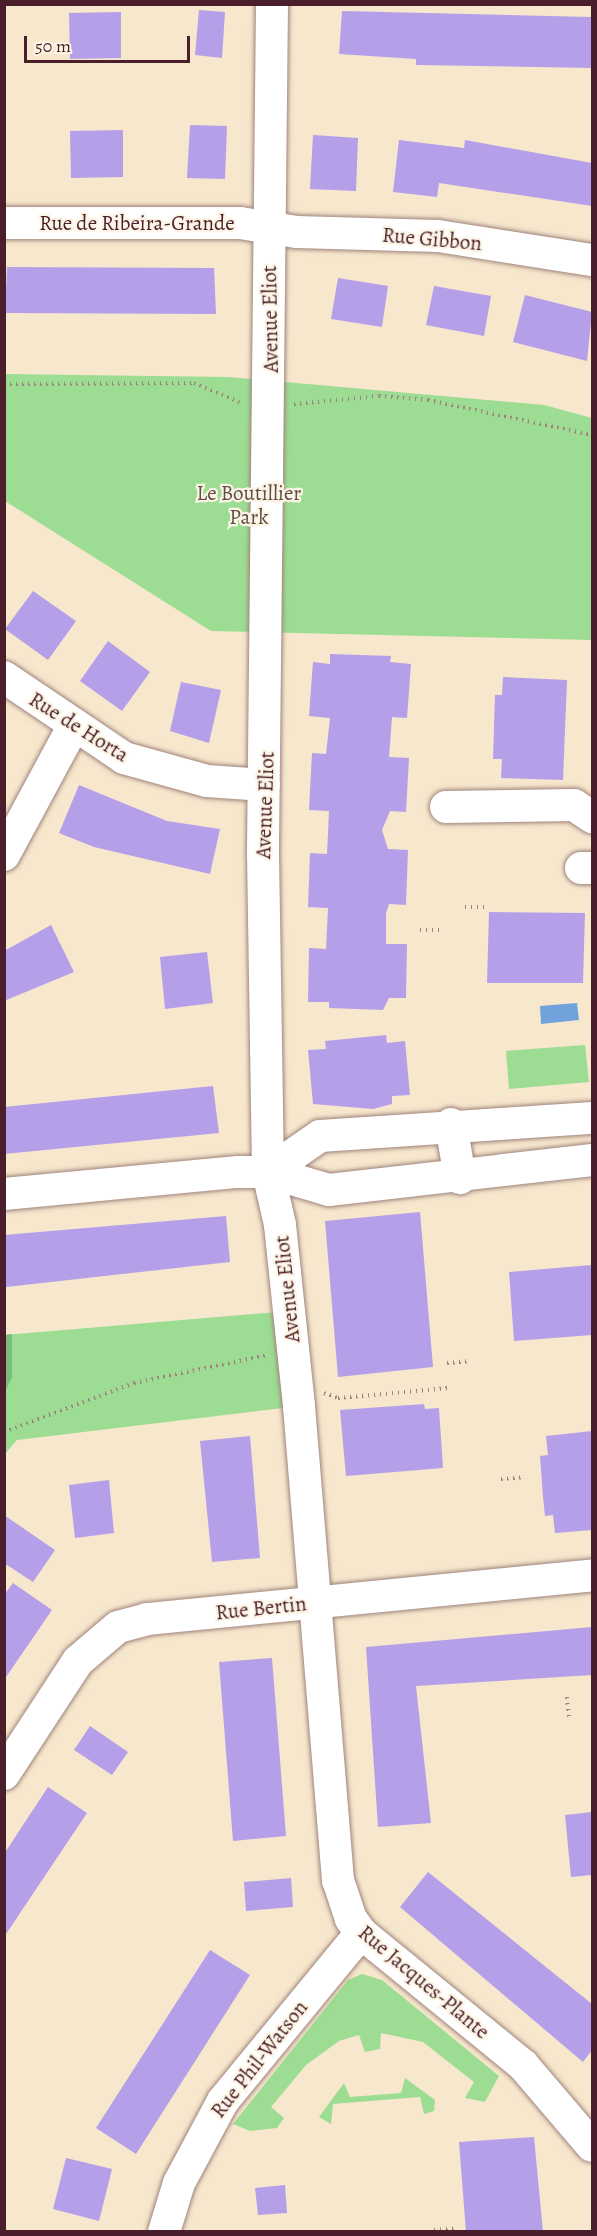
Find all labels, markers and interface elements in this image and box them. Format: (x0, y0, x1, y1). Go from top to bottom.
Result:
scale bar (27, 24, 194, 62)
text: 50 m (35, 34, 71, 58)
street label: Rue de Ribeira-Grande (39, 210, 235, 236)
street label: Rue Gibbon (381, 222, 483, 256)
street label: Avenue Eliot (256, 265, 284, 373)
park label: Le Boutillier Park (197, 480, 301, 530)
street label: Rue de Horta (25, 686, 133, 768)
street label: Avenue Eliot (251, 751, 279, 859)
street label: Avenue Eliot (269, 1234, 305, 1344)
street label: Rue Bertin (214, 1591, 308, 1625)
street label: Rue Jacques-Plante (353, 1920, 495, 2044)
street label: Rue Phil-Watson (205, 1995, 313, 2123)

